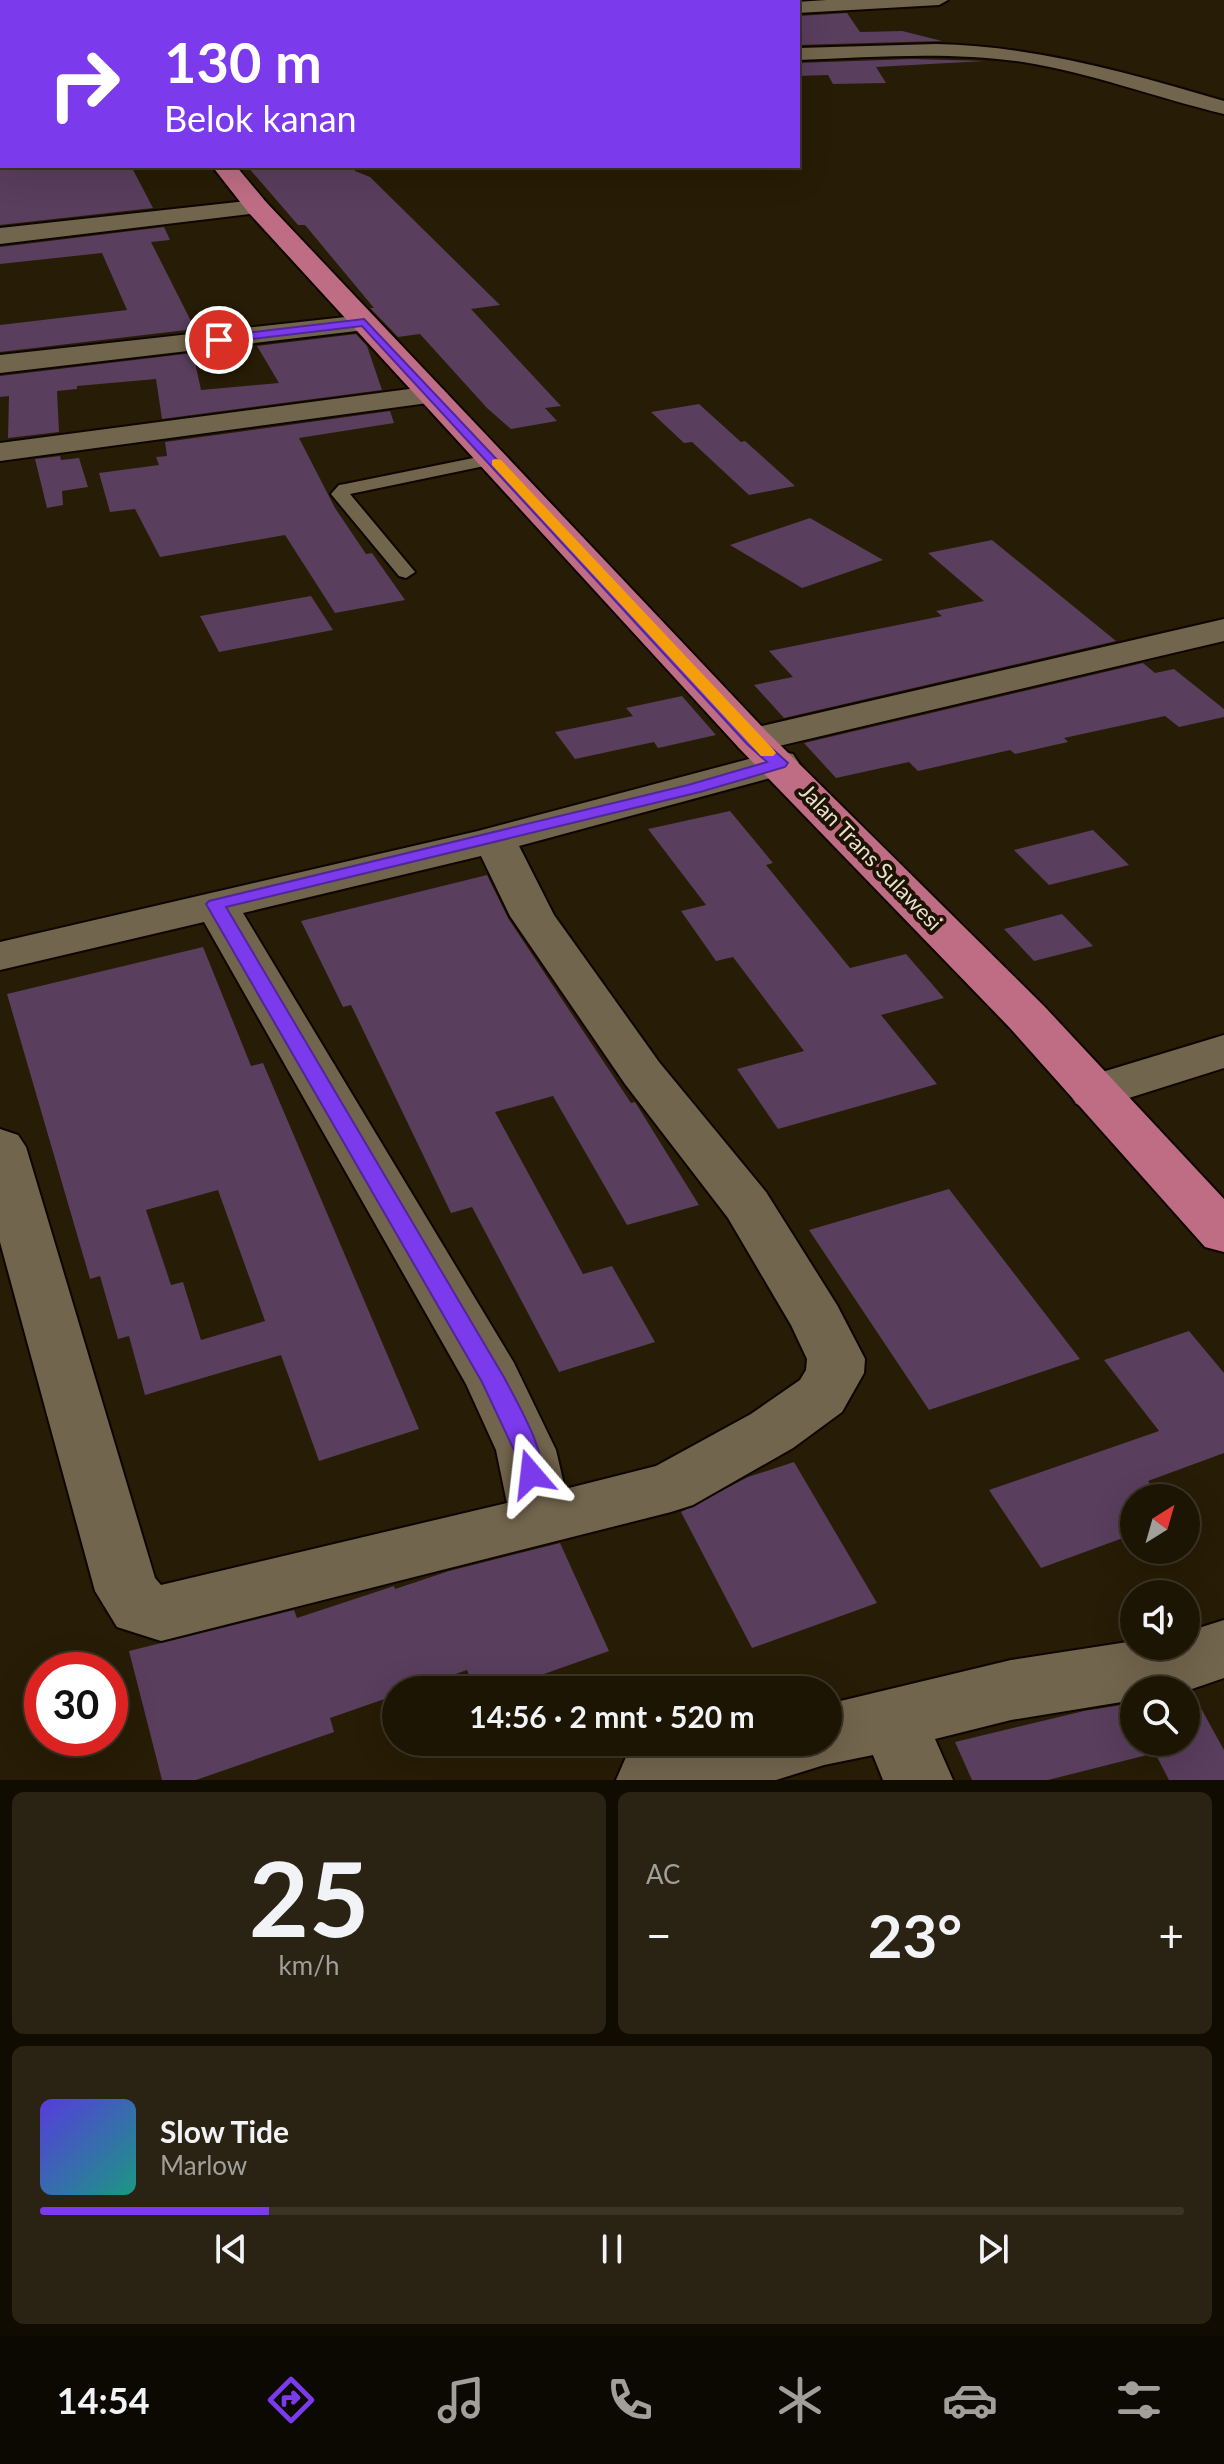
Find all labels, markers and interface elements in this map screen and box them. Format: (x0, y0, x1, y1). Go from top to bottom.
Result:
text: 130 m (164, 28, 322, 95)
icon: right (32, 32, 136, 136)
text: Belok kanan (164, 96, 357, 140)
pin (185, 306, 253, 374)
icon: arrive (197, 318, 241, 362)
street label: Jalan Trans Sulawesi (794, 778, 948, 936)
position arrow (489, 1432, 573, 1516)
north arrow (1120, 1484, 1200, 1564)
map controls (1120, 1484, 1200, 1756)
button: sound (1120, 1580, 1200, 1660)
speed limit sign: 30 (24, 1652, 128, 1756)
button: search (1120, 1676, 1200, 1756)
text: 14:56 · 2 mnt · 520 m (469, 1698, 755, 1734)
text: 25 (249, 1834, 369, 1959)
text: AC (646, 1858, 681, 1890)
text: 23° (868, 1899, 962, 1971)
text: − (646, 1909, 672, 1961)
text: + (1158, 1909, 1184, 1961)
text: km/h (279, 1949, 339, 1981)
text: Slow Tide (160, 2113, 289, 2149)
text: Marlow (160, 2149, 247, 2181)
icon: previous (209, 2227, 253, 2271)
icon: pause (590, 2227, 634, 2271)
icon: next (971, 2227, 1015, 2271)
icon: directions (263, 2372, 319, 2428)
icon: music (433, 2372, 489, 2428)
icon: phone (602, 2372, 658, 2428)
icon: climate (772, 2372, 828, 2428)
icon: car (942, 2372, 998, 2428)
icon: filters (1111, 2372, 1167, 2428)
text: 14:54 (57, 2378, 150, 2422)

